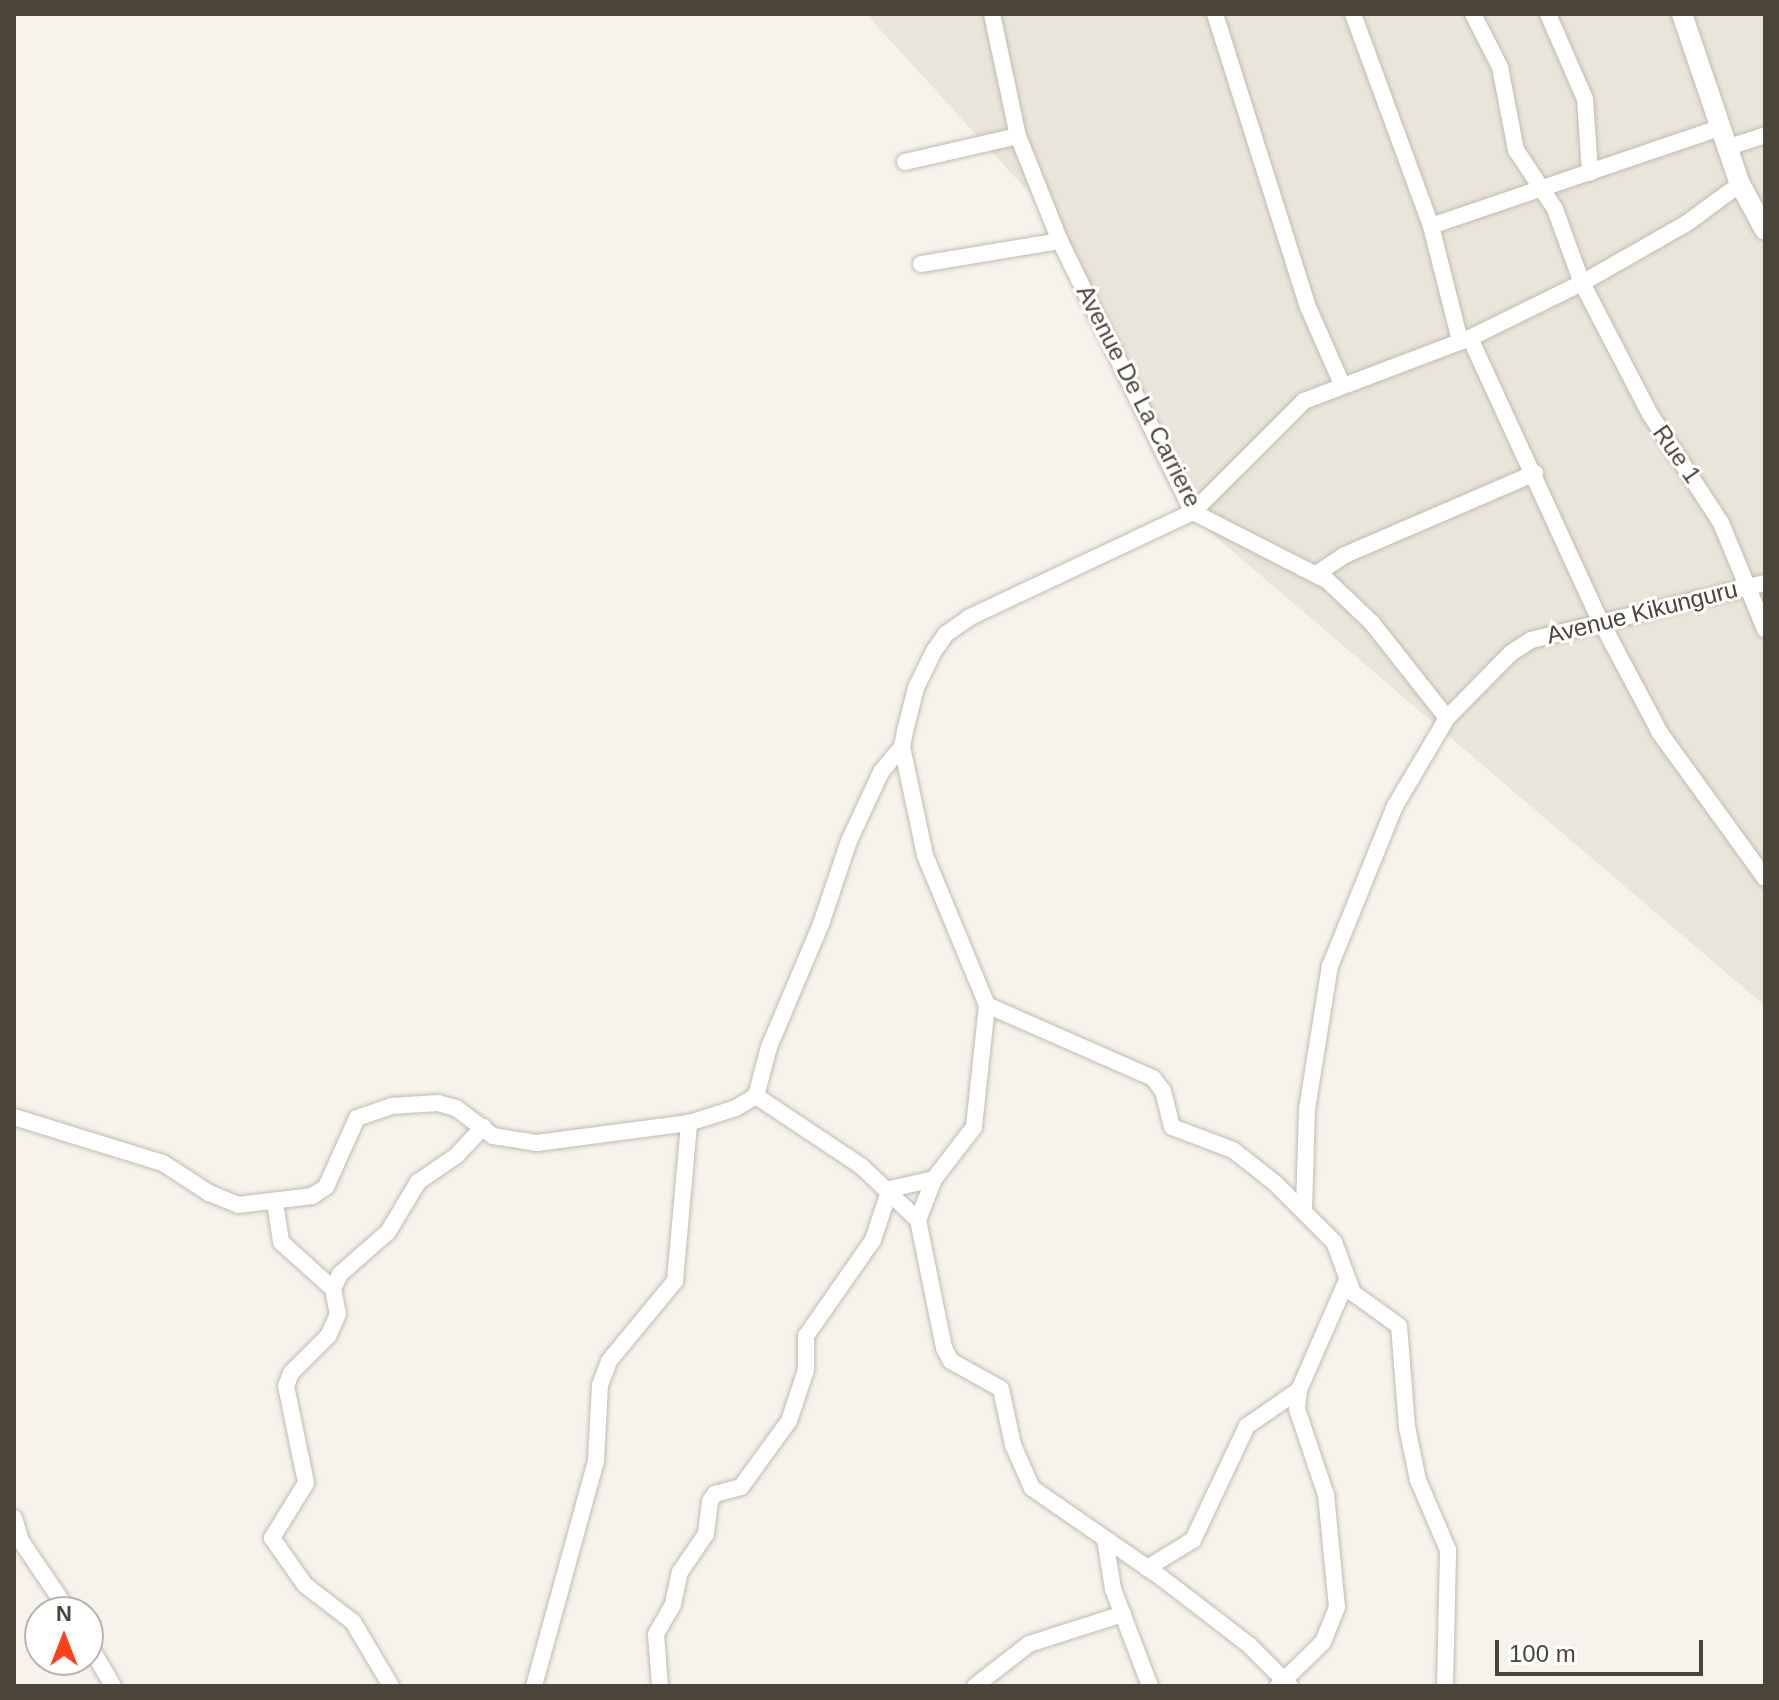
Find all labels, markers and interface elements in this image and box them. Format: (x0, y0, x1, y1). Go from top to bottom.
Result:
street label: Avenue De La Carriere (1071, 280, 1207, 512)
street label: Rue 1 (1647, 420, 1707, 488)
street label: Avenue Kikunguru (1544, 574, 1740, 650)
north arrow (24, 1596, 104, 1676)
text: N (56, 1601, 72, 1626)
scale bar (1499, 1624, 1707, 1674)
text: 100 m (1509, 1640, 1576, 1667)

